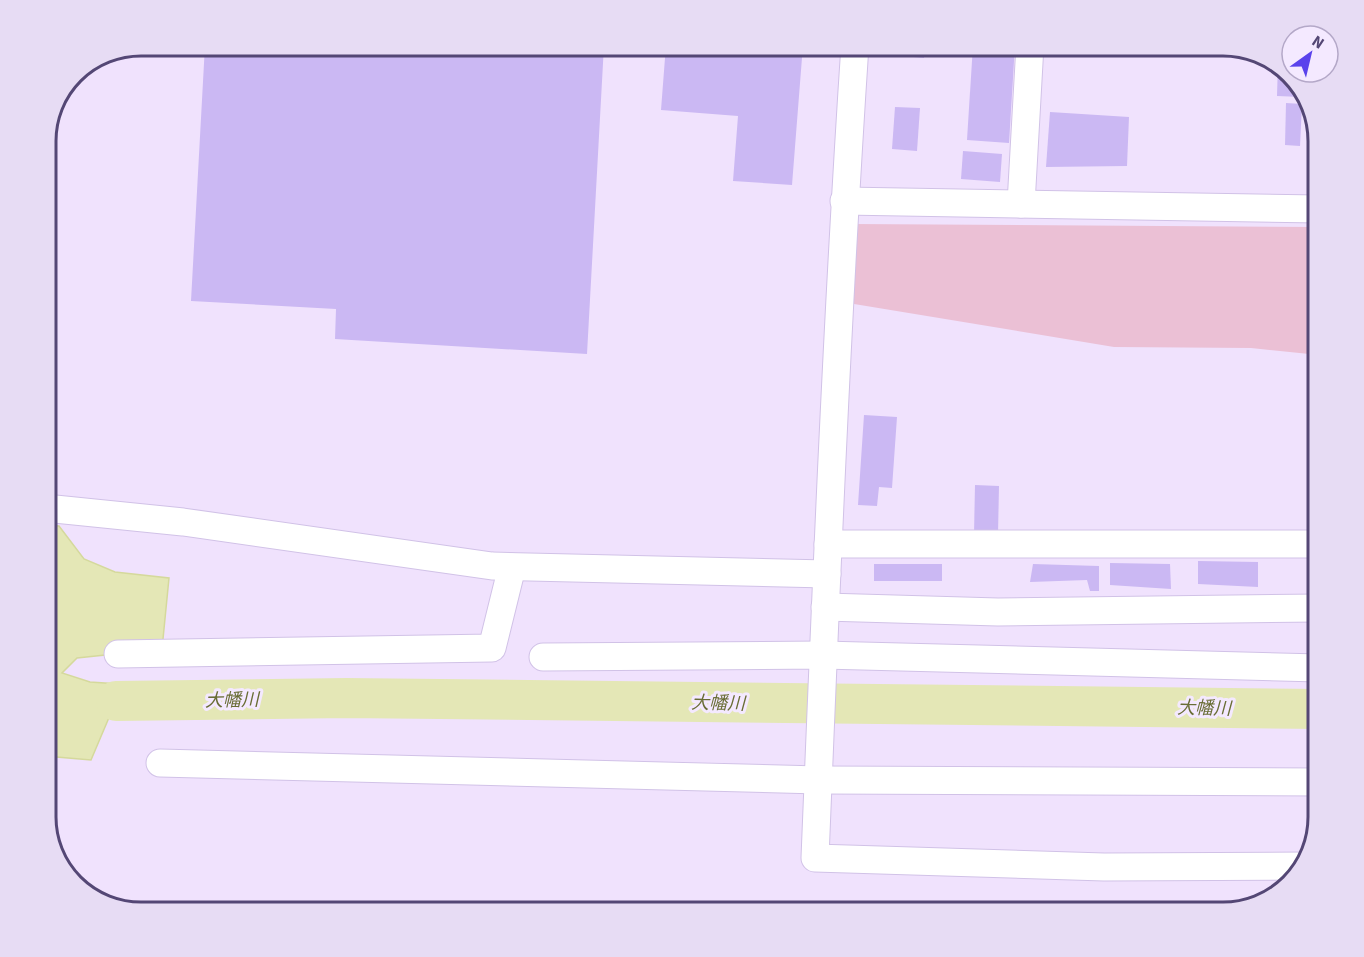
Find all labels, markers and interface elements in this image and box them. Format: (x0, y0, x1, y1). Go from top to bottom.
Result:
north arrow (1280, 24, 1340, 84)
text: N (1307, 30, 1328, 54)
water label: 大幡川 (205, 687, 261, 713)
water label: 大幡川 (691, 691, 747, 717)
water label: 大幡川 (1177, 696, 1233, 722)

